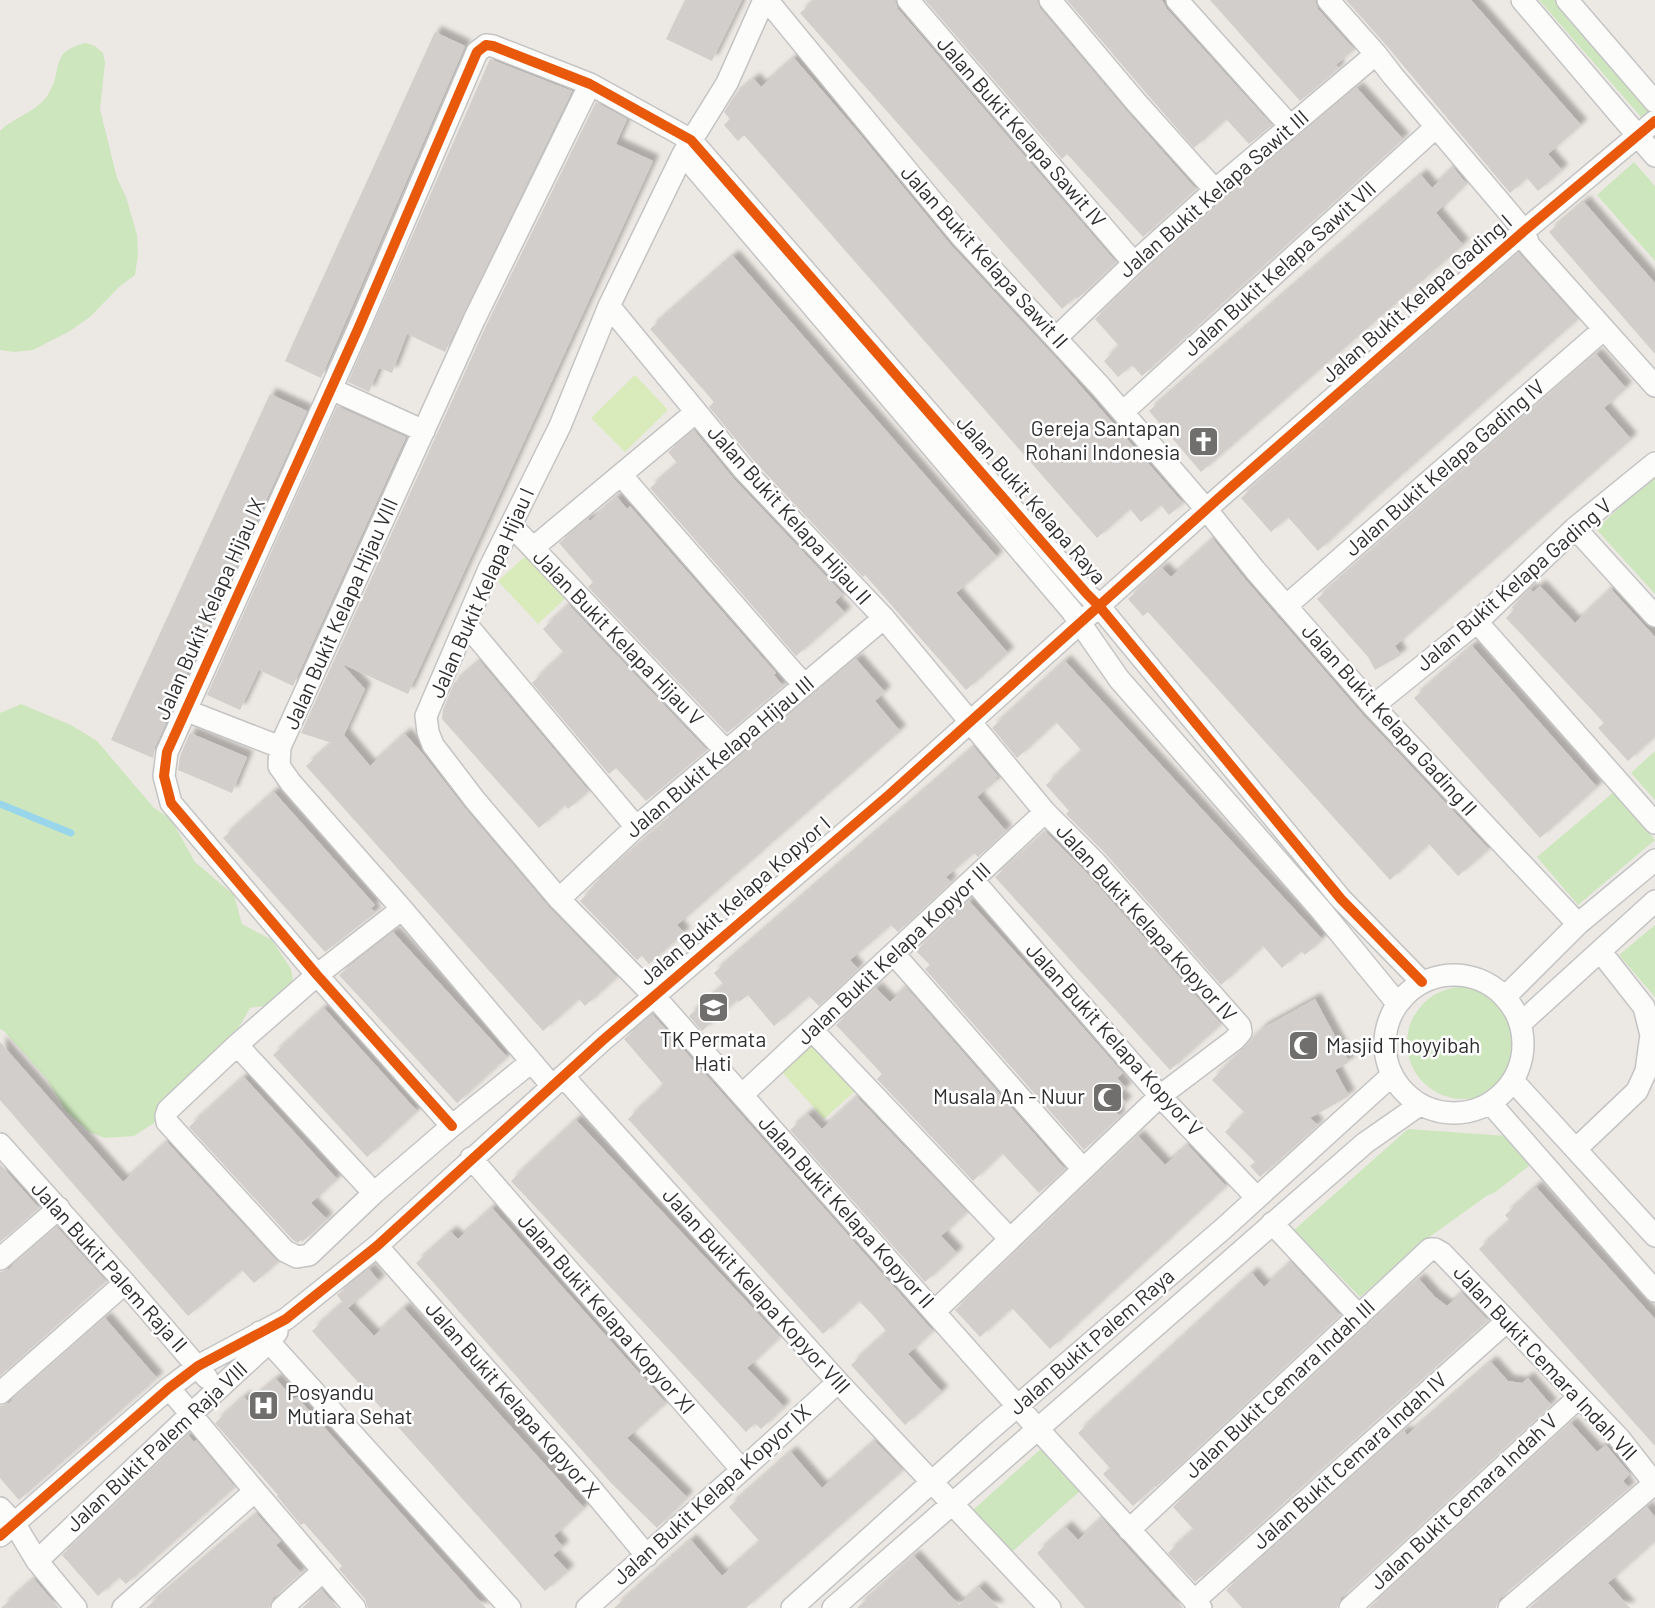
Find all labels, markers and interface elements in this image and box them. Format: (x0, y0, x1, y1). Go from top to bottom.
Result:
street label: Jalan Bukit Kelapa Sawit IV (932, 31, 1112, 231)
street label: Jalan Bukit Kelapa Sawit III (1113, 104, 1313, 282)
street label: Jalan Bukit Kelapa Sawit II (896, 159, 1074, 353)
street label: Jalan Bukit Kelapa Sawit VII (1178, 175, 1380, 361)
street label: Jalan Bukit Kelapa Gading I (1316, 208, 1516, 387)
street label: Jalan Bukit Kelapa Gading IV (1339, 373, 1549, 560)
street label: Jalan Bukit Kelapa Raya (952, 410, 1112, 588)
place label: Gereja Santapan Rohani Indonesia (1025, 415, 1180, 464)
street label: Jalan Bukit Kelapa Hijau II (703, 419, 877, 609)
church icon: Gereja Santapan Rohani Indonesia (1186, 424, 1220, 458)
street label: Jalan Bukit Kelapa Hijau I (423, 483, 538, 701)
street label: Jalan Bukit Kelapa Gading V (1410, 492, 1616, 676)
street label: Jalan Bukit Kelapa Hijau IX (148, 494, 269, 723)
street label: Jalan Bukit Kelapa Hijau VIII (277, 494, 402, 733)
street label: Jalan Bukit Kelapa Hijau V (529, 544, 709, 730)
street label: Jalan Bukit Kelapa Gading II (1297, 618, 1483, 820)
street label: Jalan Bukit Kelapa Hijau III (620, 670, 818, 842)
street label: Jalan Bukit Kelapa Kopyor I (633, 810, 835, 990)
street label: Jalan Bukit Kelapa Kopyor IV (1052, 818, 1243, 1026)
street label: Jalan Bukit Kelapa Kopyor III (791, 857, 995, 1049)
street label: Jalan Bukit Kelapa Kopyor V (1022, 937, 1209, 1141)
school or university icon: TK Permata Hati (696, 991, 730, 1025)
place label: TK Permata Hati (660, 1026, 766, 1075)
mosque icon: Masjid Thoyyibah (1286, 1029, 1320, 1063)
place label: Masjid Thoyyibah (1326, 1032, 1480, 1057)
mosque icon: Musala An - Nuur (1091, 1080, 1125, 1114)
place label: Musala An - Nuur (933, 1083, 1085, 1108)
street label: Jalan Bukit Kelapa Kopyor II (754, 1110, 940, 1312)
street label: Jalan Bukit Palem Raja II (27, 1176, 193, 1356)
street label: Jalan Bukit Kelapa Kopyor VIII (658, 1182, 856, 1398)
street label: Jalan Bukit Kelapa Kopyor XI (512, 1209, 700, 1419)
street label: Jalan Bukit Cemara Indah VII (1449, 1259, 1643, 1465)
street label: Jalan Bukit Palem Raya (1004, 1263, 1179, 1419)
street label: Jalan Bukit Cemara Indah III (1179, 1293, 1379, 1483)
street label: Jalan Bukit Kelapa Kopyor X (420, 1297, 604, 1503)
street label: Jalan Bukit Palem Raja VIII (60, 1355, 252, 1536)
street label: Jalan Bukit Cemara Indah IV (1247, 1366, 1451, 1554)
place label: Posyandu Mutiara Sehat (287, 1379, 413, 1428)
hospital icon: Posyandu Mutiara Sehat (247, 1388, 281, 1422)
street label: Jalan Bukit Kelapa Kopyor IX (607, 1398, 815, 1589)
street label: Jalan Bukit Cemara Indah V (1364, 1408, 1562, 1594)

